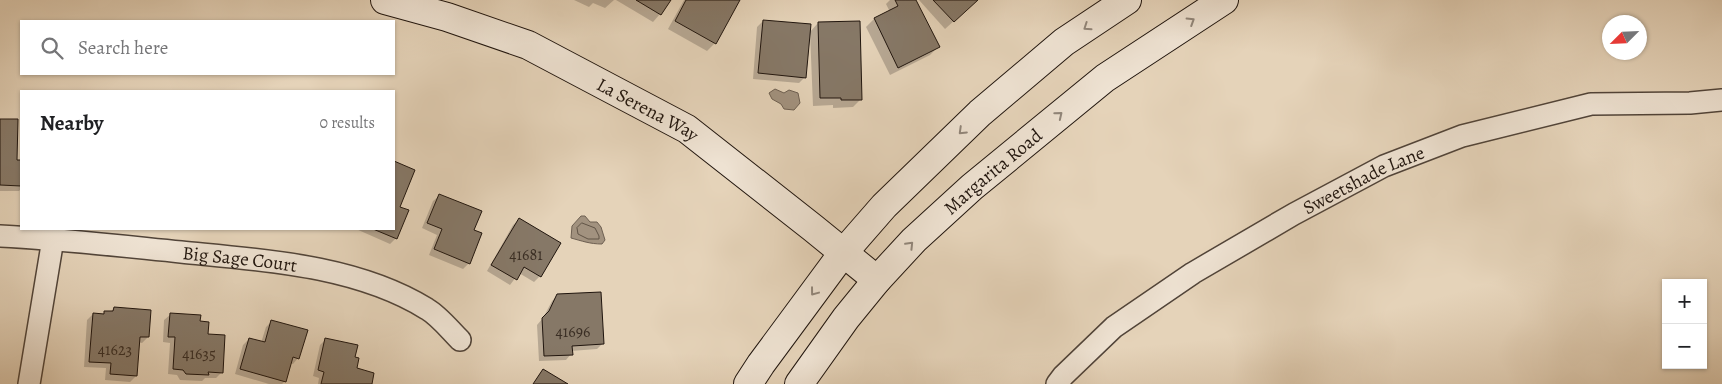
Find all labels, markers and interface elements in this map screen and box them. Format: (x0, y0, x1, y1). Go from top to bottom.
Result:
north arrow (1602, 15, 1647, 60)
one-way arrow (1186, 17, 1195, 27)
search box (20, 20, 395, 75)
one-way arrow (1083, 21, 1093, 30)
icon: search (38, 34, 66, 62)
text: Search here (78, 35, 168, 61)
street label: La Serena Way (592, 72, 705, 148)
text: Nearby (40, 109, 103, 137)
text: 0 results (319, 112, 375, 134)
one-way arrow (1053, 112, 1062, 120)
street label: Margarita Road (938, 122, 1048, 221)
one-way arrow (959, 125, 968, 134)
street label: Sweetshade Lane (1298, 140, 1428, 221)
street label: Big Sage Court (181, 240, 299, 279)
one-way arrow (904, 241, 913, 250)
house number: 41681 (509, 244, 543, 266)
map controls (1662, 279, 1707, 369)
button: + (1662, 279, 1707, 324)
one-way arrow (811, 286, 820, 296)
house number: 41696 (556, 321, 590, 343)
button: − (1662, 324, 1707, 369)
house number: 41623 (98, 339, 132, 361)
house number: 41635 (182, 343, 216, 365)

